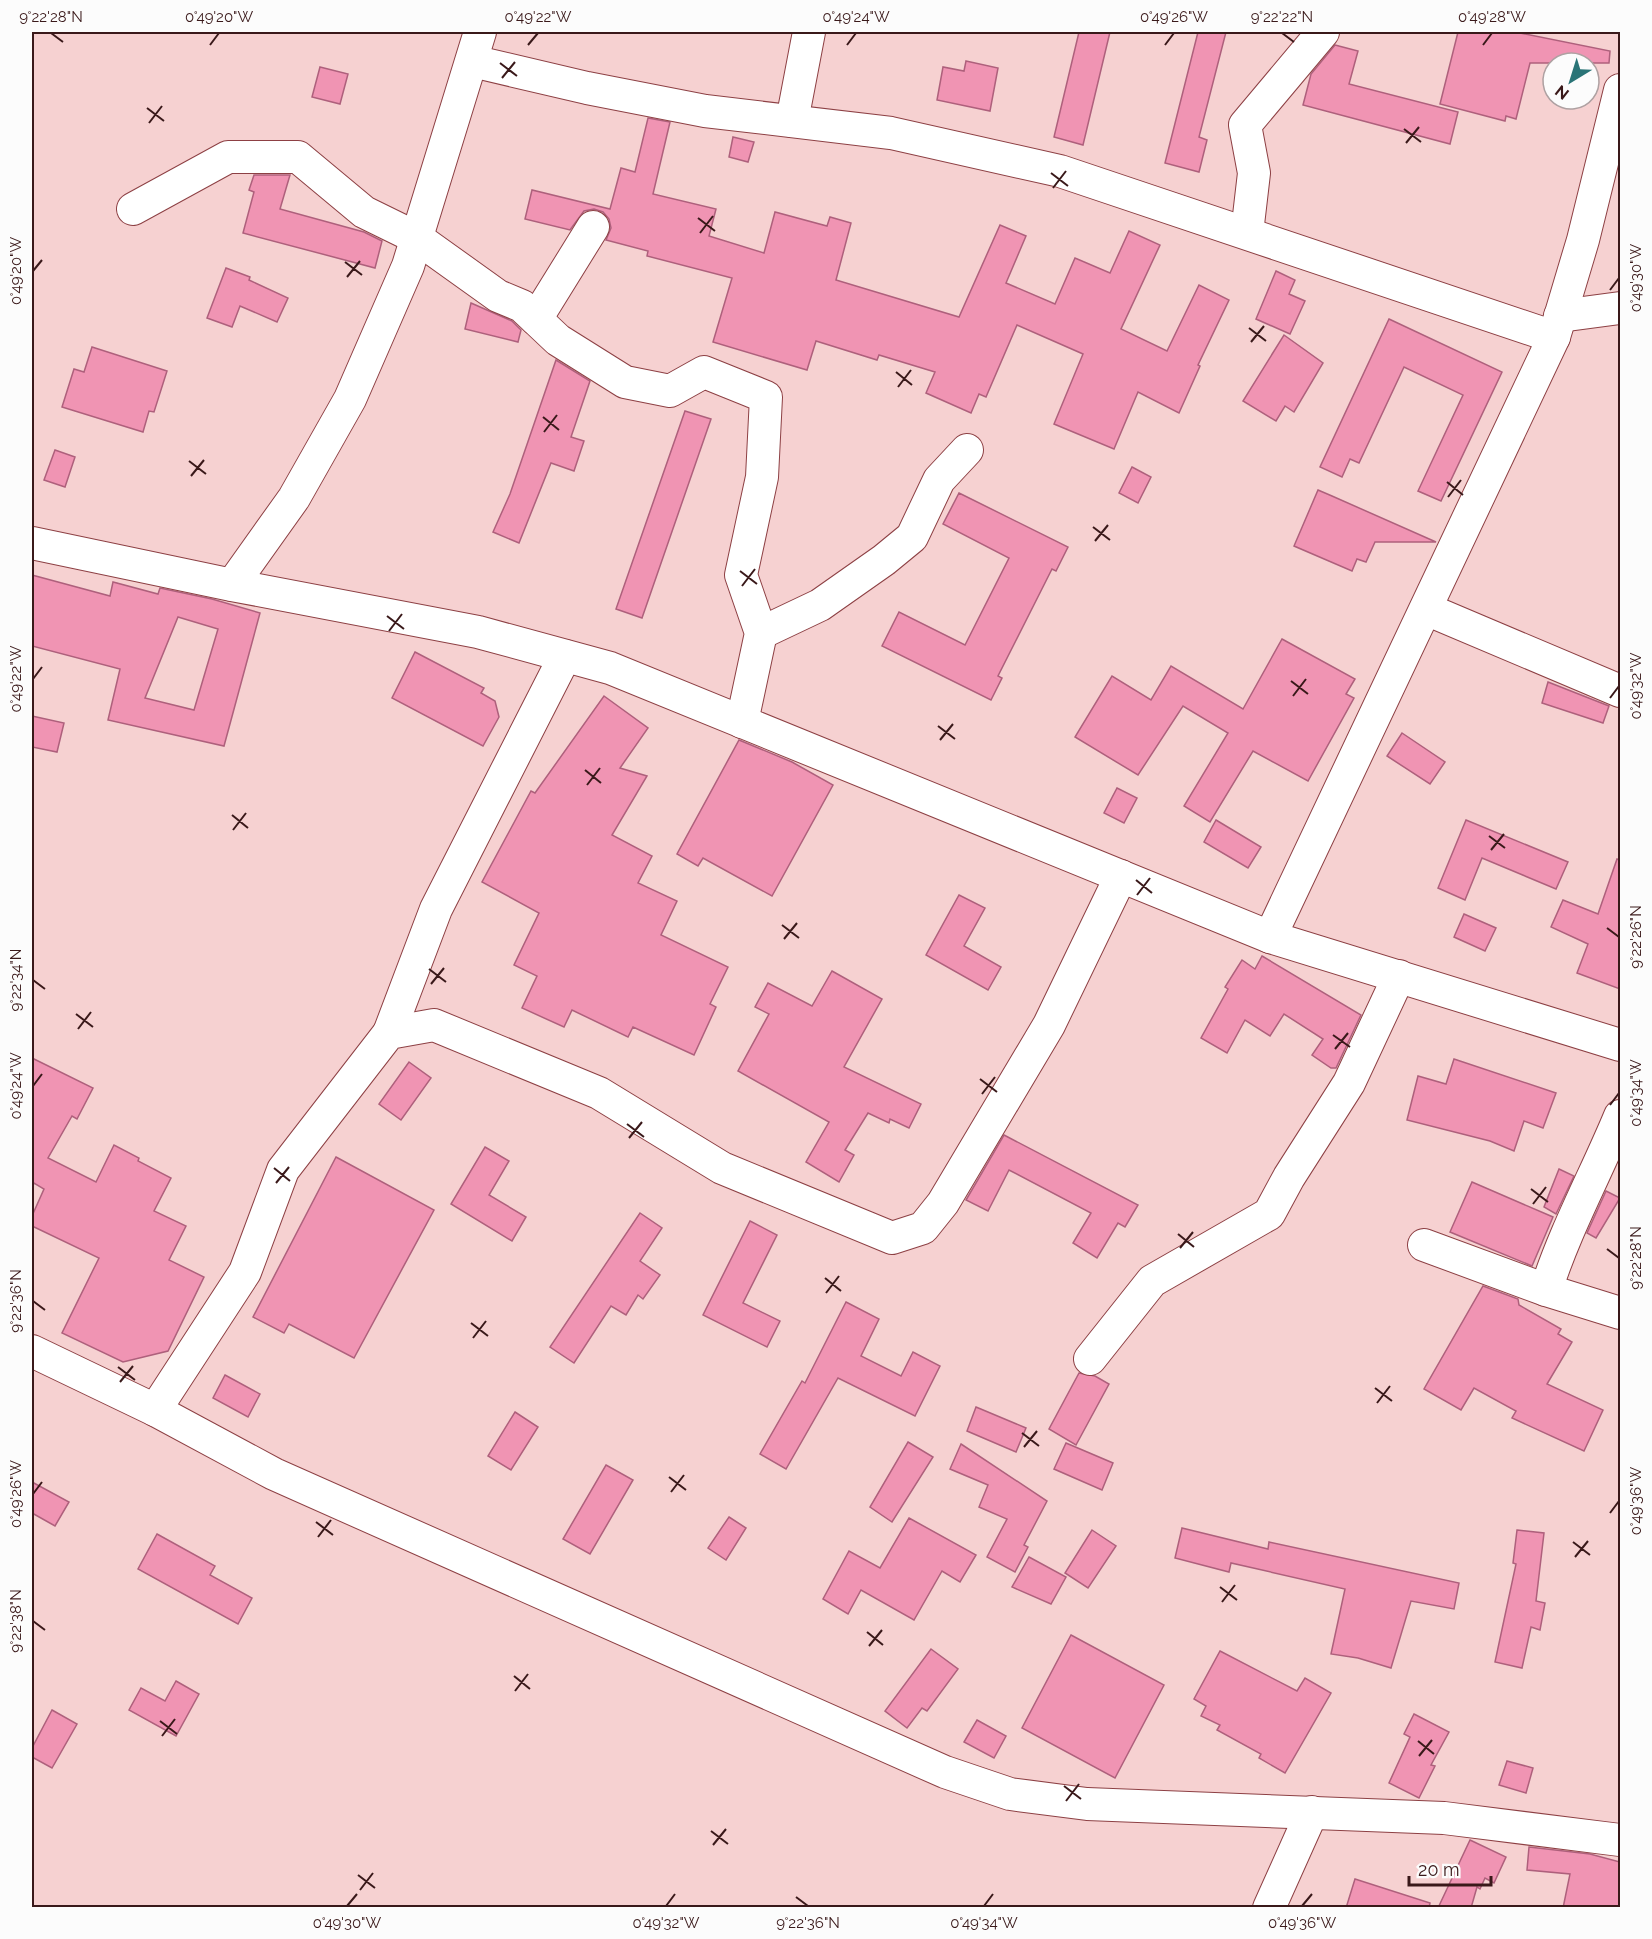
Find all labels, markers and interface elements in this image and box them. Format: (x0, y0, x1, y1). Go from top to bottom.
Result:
text: 9°22'28"N (19, 8, 83, 26)
text: 0°49'20"W (185, 8, 253, 26)
text: 0°49'22"W (505, 8, 572, 26)
text: 0°49'24"W (822, 8, 890, 26)
text: 0°49'26"W (1140, 8, 1208, 26)
text: 9°22'22"N (1251, 8, 1313, 26)
text: 0°49'28"W (1458, 8, 1526, 26)
north arrow (1541, 51, 1601, 111)
text: N (1551, 81, 1573, 104)
text: 0°49'20"W (7, 237, 25, 305)
text: 0°49'30"W (1627, 244, 1645, 312)
text: 0°49'22"W (7, 645, 25, 712)
text: 0°49'32"W (1627, 652, 1645, 720)
text: 9°22'26"N (1627, 905, 1645, 969)
text: 9°22'34"N (7, 949, 25, 1011)
text: 0°49'24"W (7, 1052, 25, 1120)
text: 0°49'34"W (1627, 1059, 1645, 1127)
text: 9°22'28"N (1627, 1226, 1645, 1290)
text: 9°22'36"N (7, 1269, 25, 1333)
text: 0°49'26"W (7, 1460, 25, 1528)
text: 0°49'36"W (1627, 1467, 1645, 1535)
text: 9°22'38"N (7, 1589, 25, 1653)
scale bar (1409, 1849, 1492, 1887)
text: 20 m (1418, 1859, 1460, 1880)
text: 0°49'30"W (313, 1914, 381, 1932)
text: 0°49'32"W (632, 1914, 700, 1932)
text: 9°22'36"N (776, 1914, 840, 1932)
text: 0°49'34"W (950, 1914, 1018, 1932)
text: 0°49'36"W (1268, 1914, 1336, 1932)

